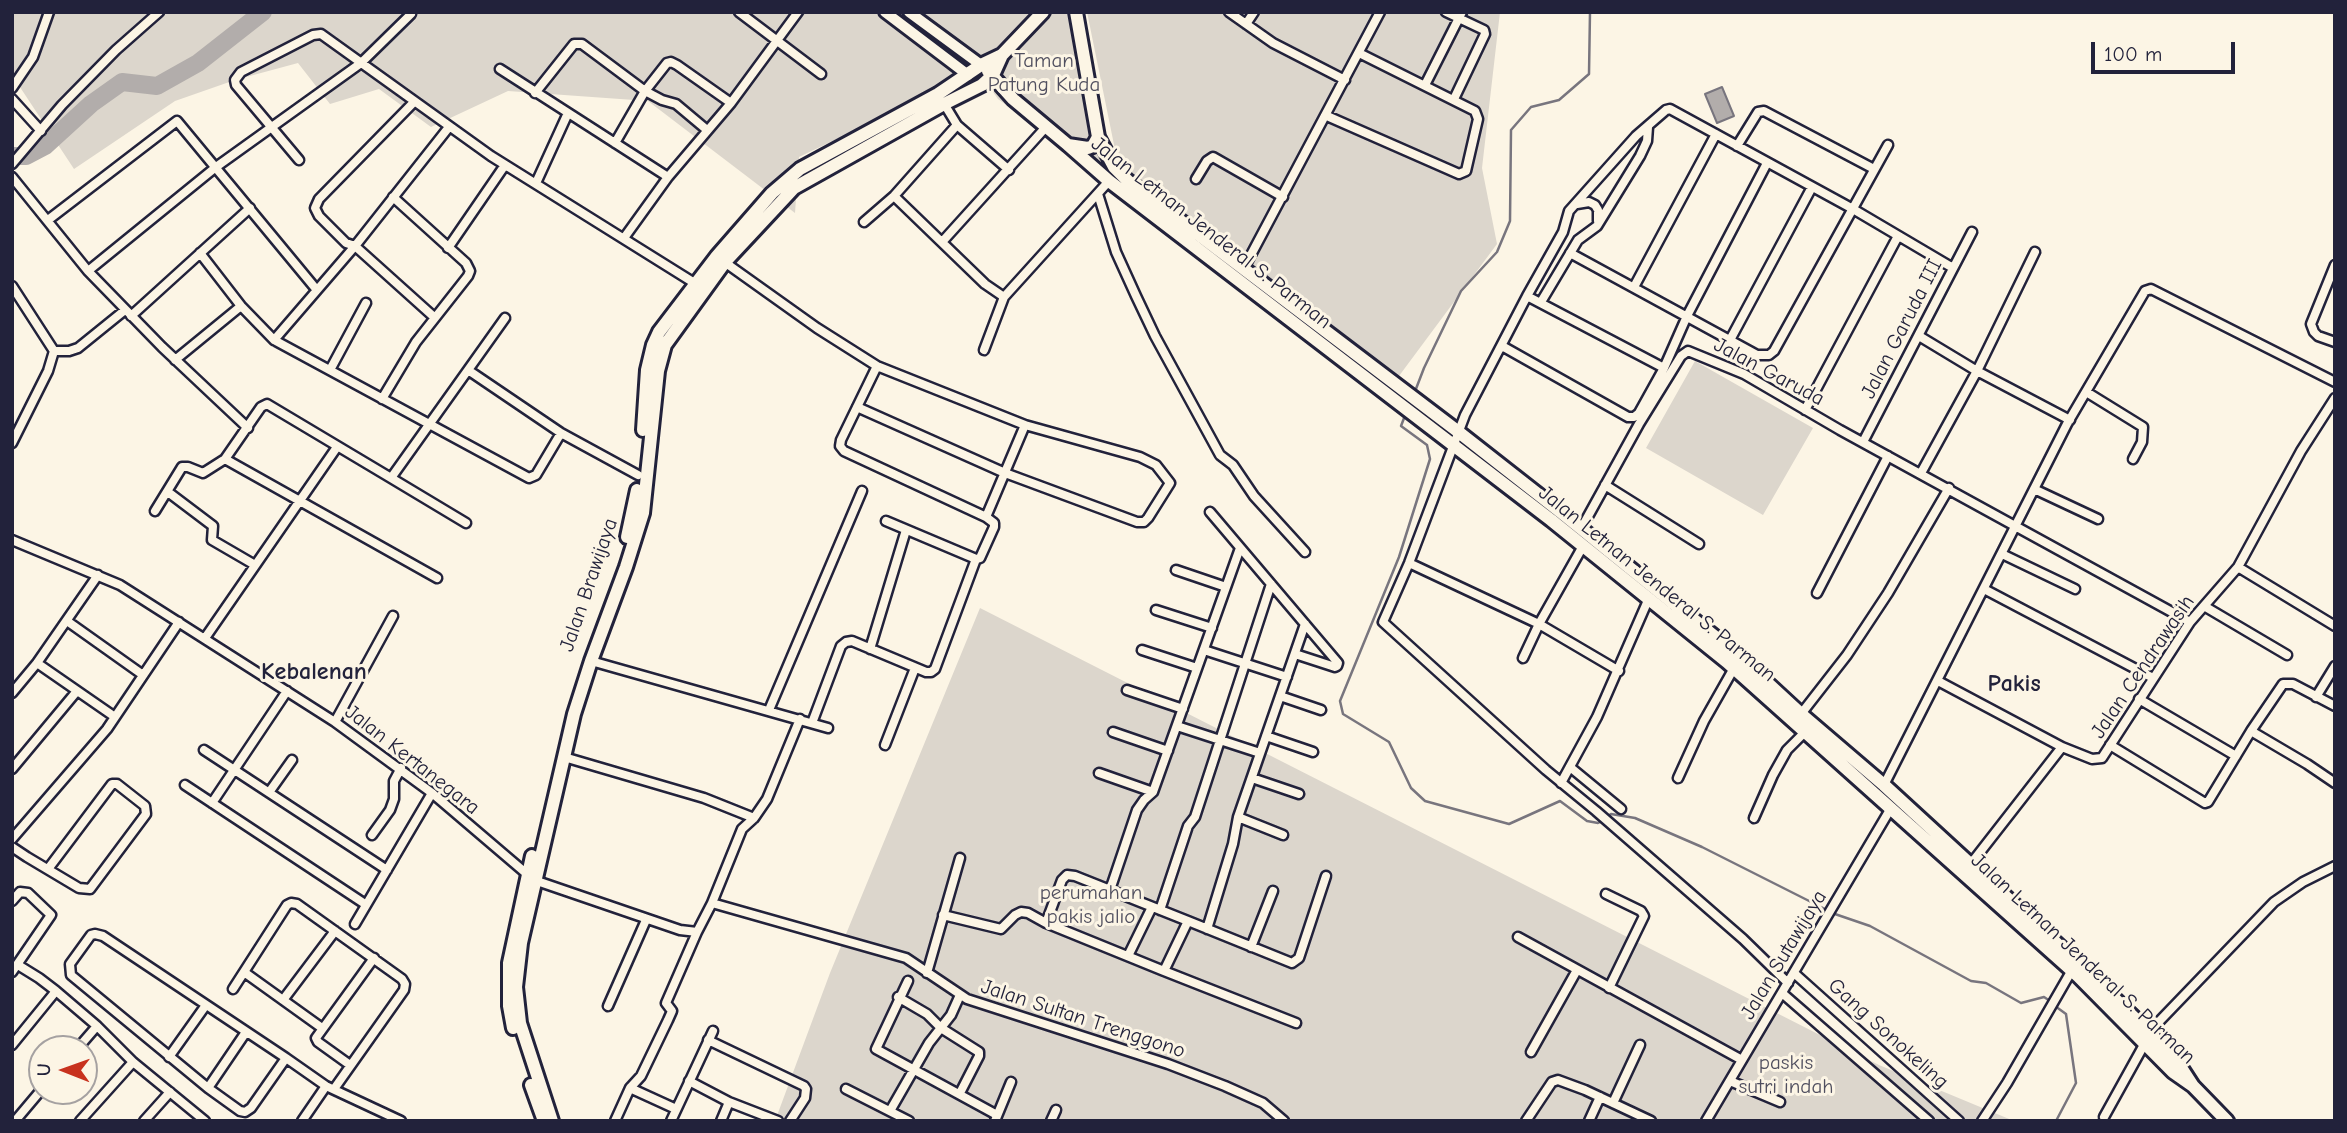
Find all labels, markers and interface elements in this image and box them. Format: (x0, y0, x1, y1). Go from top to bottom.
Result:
scale bar (2095, 28, 2238, 72)
text: 100 m (2104, 42, 2162, 66)
park label: Taman Patung Kuda (988, 48, 1100, 98)
street label: Jalan Letnan Jenderal S. Parman (1086, 131, 1336, 335)
street label: Jalan Garuda III (1856, 255, 1948, 403)
street label: Jalan Garuda (1709, 332, 1829, 412)
street label: Jalan Letnan Jenderal S. Parman (1533, 481, 1781, 687)
street label: Jalan Brawijaya (554, 515, 624, 655)
street label: Jalan Cendrawasih (2086, 591, 2200, 743)
district label: Kebalenan (261, 658, 367, 686)
district label: Pakis (1987, 670, 2041, 698)
street label: Jalan Kertanegara (340, 700, 484, 820)
street label: Jalan Letnan Jenderal S. Parman (1966, 848, 2200, 1070)
park label: perumahan pakis jalio (1040, 880, 1142, 930)
street label: Jalan Sutawijaya (1736, 886, 1832, 1024)
street label: Gang Sonokeling (1823, 973, 1953, 1095)
street label: Jalan Sultan Trenggono (978, 974, 1188, 1064)
north arrow (28, 1035, 98, 1105)
park label: paskis sutri indah (1738, 1050, 1834, 1100)
text: U (33, 1063, 55, 1076)

